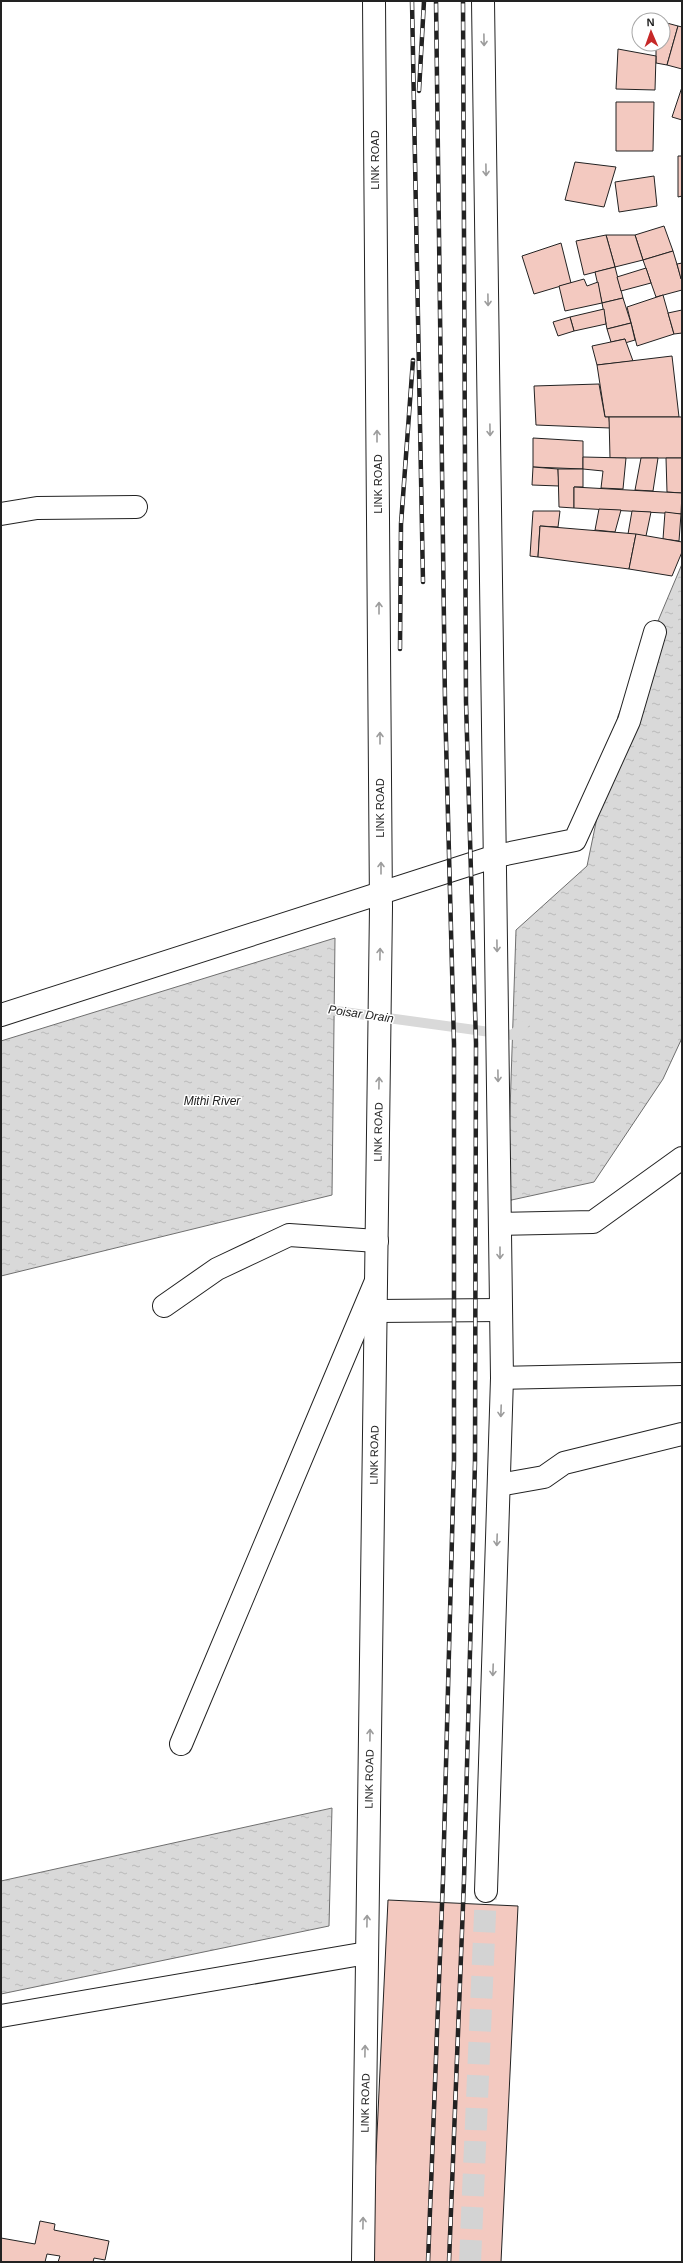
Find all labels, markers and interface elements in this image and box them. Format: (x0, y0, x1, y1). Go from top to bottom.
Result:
north arrow (631, 12, 671, 52)
text: N (646, 16, 655, 28)
one-way arrow (480, 33, 488, 46)
street label: LINK ROAD (369, 130, 381, 190)
one-way arrow (482, 163, 490, 176)
one-way arrow (484, 293, 492, 306)
one-way arrow (486, 423, 494, 436)
one-way arrow (373, 430, 381, 443)
street label: LINK ROAD (372, 454, 384, 514)
one-way arrow (375, 602, 383, 615)
one-way arrow (376, 732, 384, 745)
street label: LINK ROAD (374, 778, 386, 838)
one-way arrow (377, 862, 385, 875)
one-way arrow (493, 939, 501, 952)
one-way arrow (377, 948, 384, 961)
water label: Poisar Drain (327, 1002, 395, 1026)
one-way arrow (494, 1069, 502, 1082)
one-way arrow (375, 1077, 383, 1090)
water label: Mithi River (184, 1094, 241, 1108)
street label: LINK ROAD (371, 1102, 385, 1162)
one-way arrow (496, 1246, 504, 1259)
one-way arrow (497, 1404, 505, 1417)
street label: LINK ROAD (367, 1425, 381, 1485)
one-way arrow (493, 1533, 501, 1546)
one-way arrow (489, 1663, 497, 1676)
one-way arrow (366, 1729, 374, 1742)
street label: LINK ROAD (362, 1749, 376, 1809)
one-way arrow (363, 1915, 371, 1928)
one-way arrow (362, 2045, 369, 2058)
street label: LINK ROAD (358, 2073, 372, 2133)
one-way arrow (359, 2217, 367, 2230)

